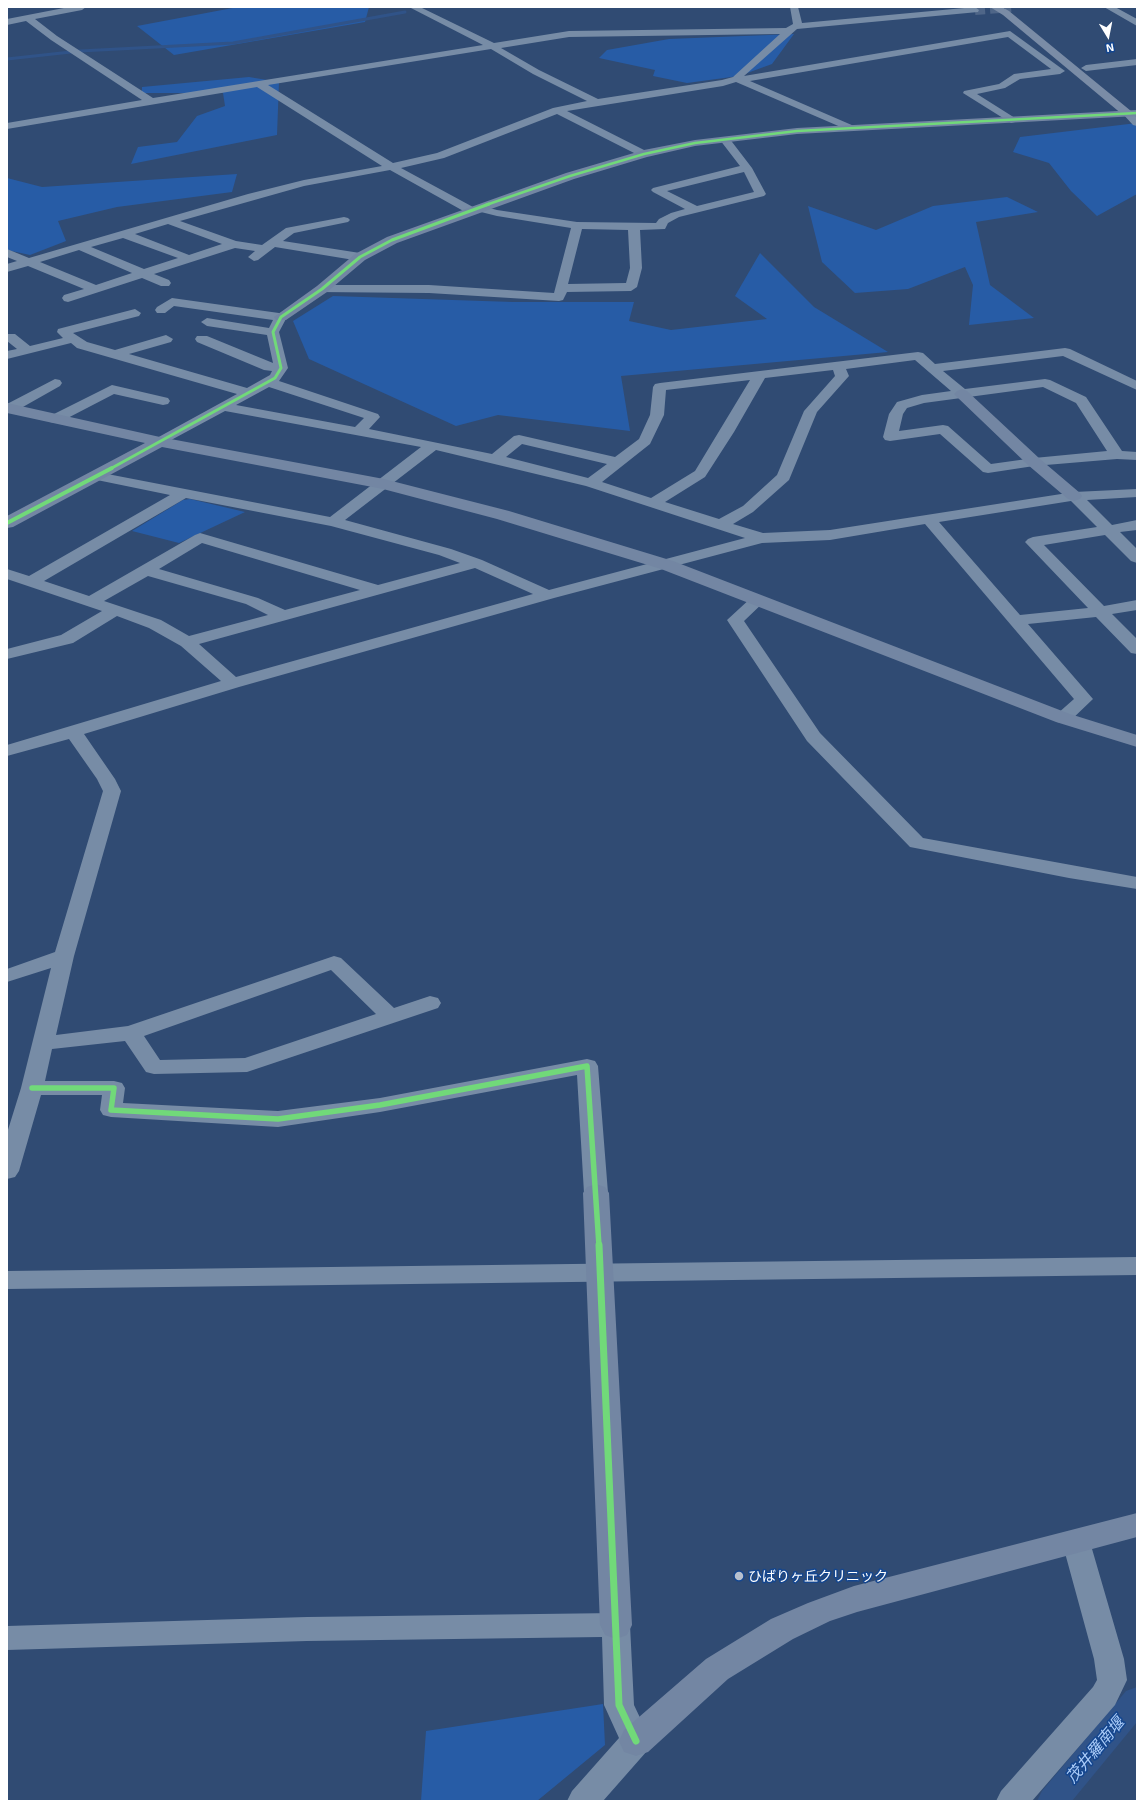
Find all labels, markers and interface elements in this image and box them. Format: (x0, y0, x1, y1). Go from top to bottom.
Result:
north arrow (1088, 16, 1128, 56)
text: N (1105, 41, 1115, 55)
place label: ひばりヶ丘クリニック (748, 1568, 888, 1584)
marker: ひばりヶ丘クリニック (733, 1570, 745, 1582)
water label: 茂井羅南堰 (1062, 1713, 1128, 1787)

